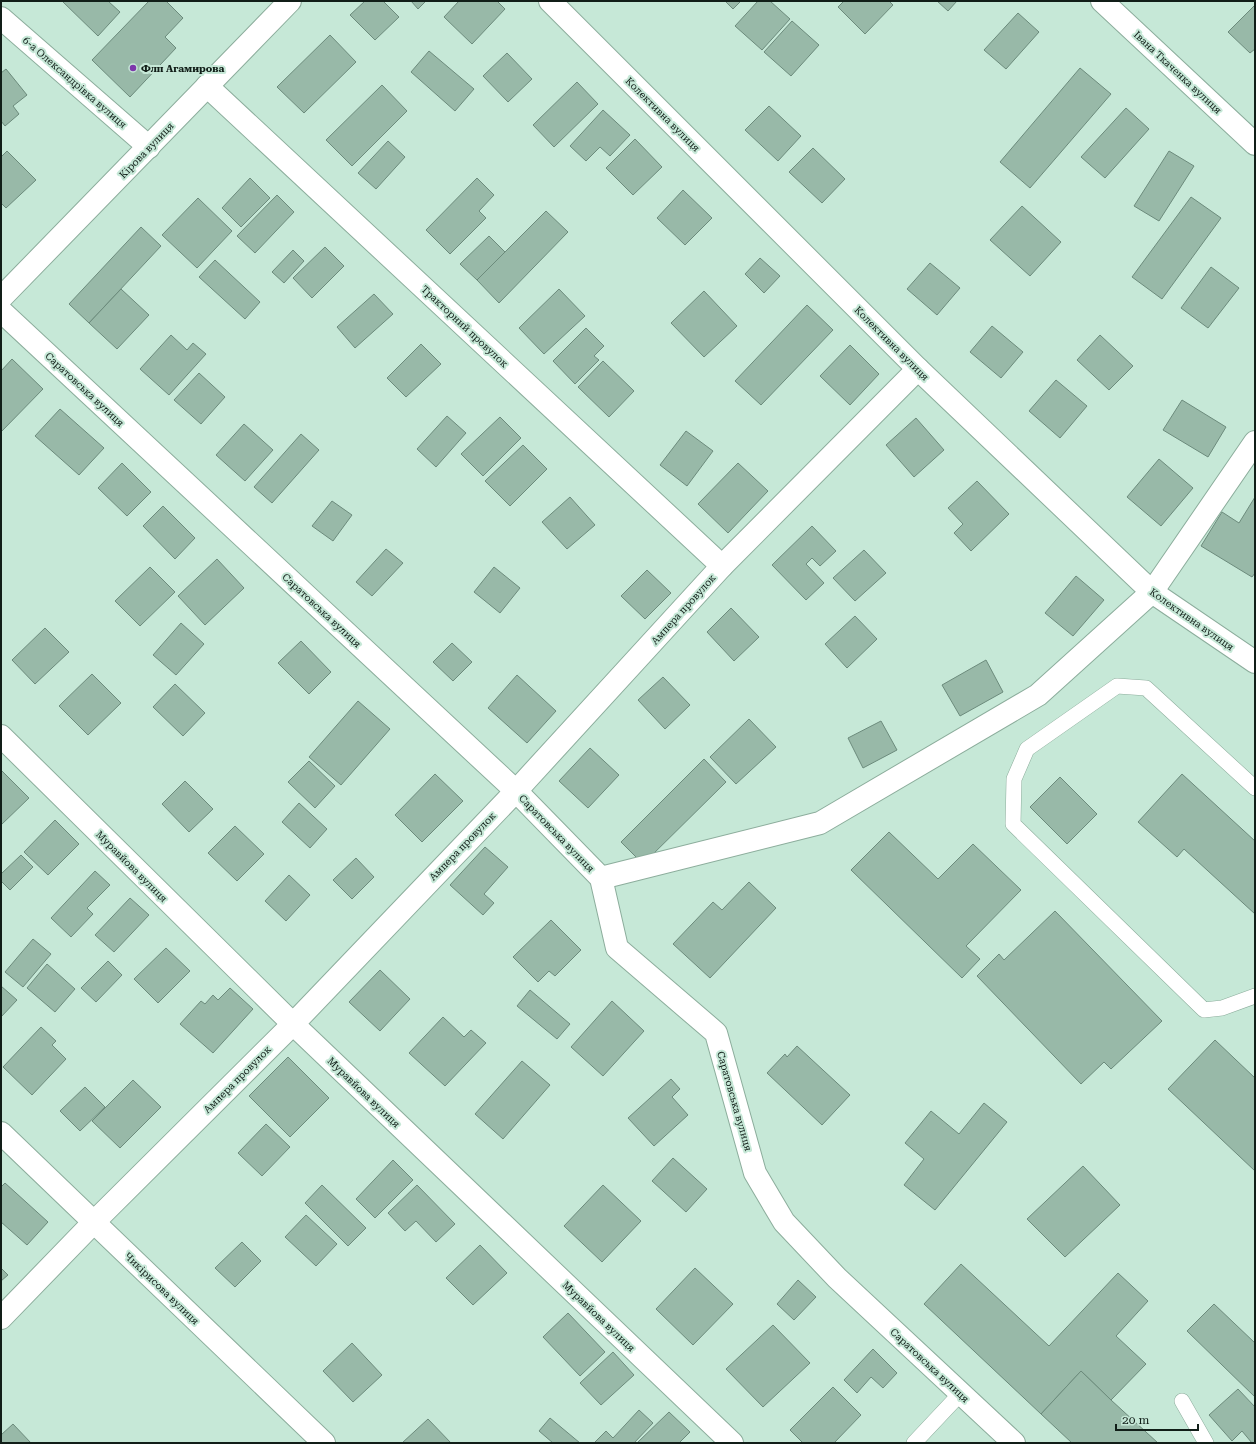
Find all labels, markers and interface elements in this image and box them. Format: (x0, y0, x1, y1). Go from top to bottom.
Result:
street label: Івана Ткаченка вулиця (1132, 29, 1224, 116)
street label: 6-а Олександрівка вулиця (21, 34, 129, 130)
marker: Флп Агамирова (128, 63, 138, 73)
place label: Флп Агамирова (141, 63, 224, 74)
street label: Колективна вулиця (623, 75, 702, 154)
street label: Кірова вулиця (117, 120, 176, 181)
street label: Тракторний провулок (419, 283, 511, 370)
street label: Колективна вулиця (852, 304, 931, 383)
street label: Саратовська вулиця (43, 350, 126, 429)
street label: Саратовська вулиця (280, 571, 363, 650)
street label: Ампера провулок (649, 572, 718, 647)
street label: Колективна вулиця (1148, 586, 1236, 653)
street label: Саратовська вулиця (517, 792, 597, 874)
street label: Ампера провулок (427, 809, 498, 883)
street label: Муравйова вулиця (94, 829, 170, 904)
street label: Ампера провулок (201, 1043, 274, 1115)
street label: Саратовська вулиця (715, 1050, 754, 1152)
street label: Муравйова вулиця (325, 1055, 402, 1130)
street label: Чикірисова вулиця (122, 1250, 201, 1327)
street label: Муравйова вулиця (560, 1279, 637, 1354)
street label: Саратовська вулиця (888, 1326, 971, 1405)
scale bar (1116, 1406, 1198, 1432)
text: 20 m (1122, 1413, 1149, 1427)

